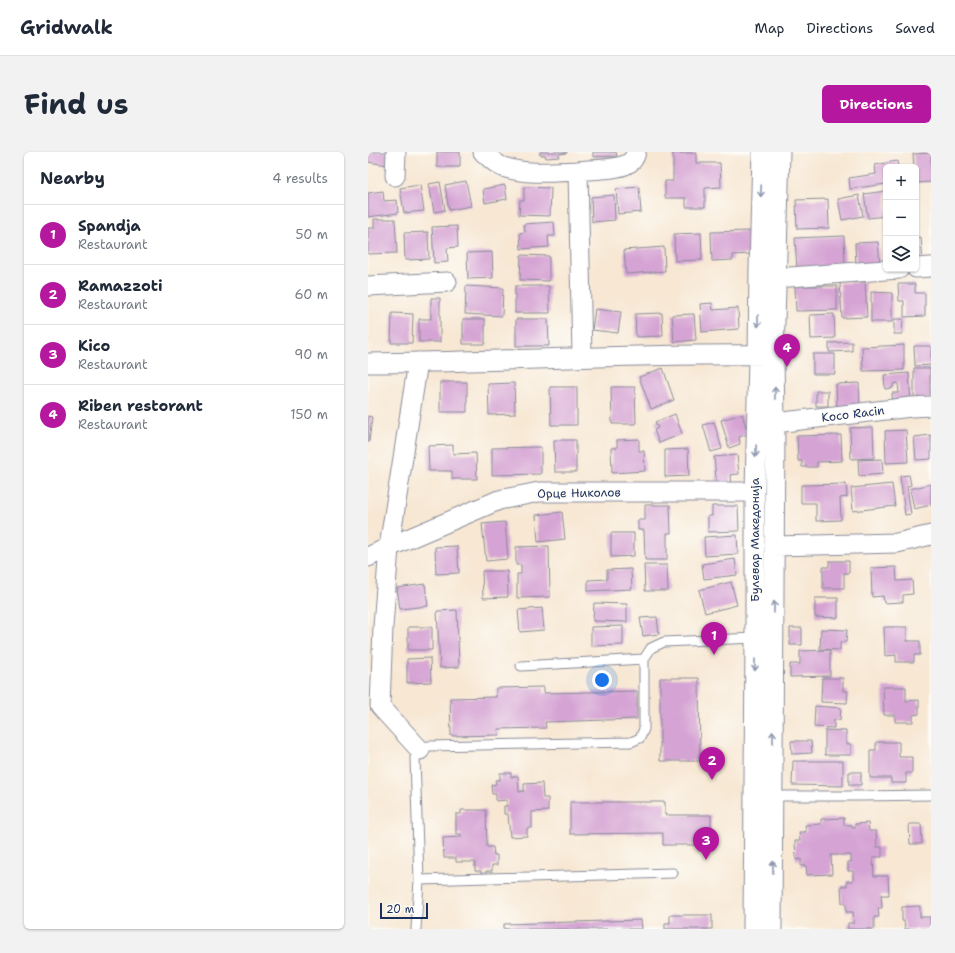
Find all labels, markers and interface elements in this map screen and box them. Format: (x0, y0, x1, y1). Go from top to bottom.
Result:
text: Gridwalk (20, 15, 113, 40)
text: Map (755, 19, 785, 37)
text: Directions (807, 19, 873, 37)
text: Saved (895, 19, 935, 37)
text: Find us (24, 85, 129, 123)
button: Directions (822, 85, 931, 123)
map controls (883, 164, 919, 272)
button: + (883, 164, 919, 200)
text: Nearby (40, 167, 105, 189)
text: 4 results (272, 170, 328, 187)
one-way arrow (757, 184, 765, 197)
button: − (883, 200, 919, 236)
text: Spandja (78, 216, 141, 236)
text: 1 (50, 226, 56, 243)
text: 50 m (295, 226, 328, 243)
text: Restaurant (78, 236, 148, 253)
button: layers (883, 236, 919, 272)
text: Ramazzoti (78, 276, 163, 296)
text: 2 (48, 286, 58, 303)
text: 60 m (295, 286, 328, 303)
text: Restaurant (78, 296, 148, 313)
one-way arrow (754, 314, 762, 327)
pin: 4 (774, 334, 800, 367)
text: Kico (78, 336, 110, 356)
text: 3 (48, 346, 58, 363)
text: 90 m (294, 346, 328, 363)
text: Restaurant (78, 356, 148, 373)
one-way arrow (771, 387, 778, 400)
text: Riben restorant (78, 396, 203, 416)
street label: Koco Racin (821, 402, 885, 426)
text: 4 (48, 406, 58, 423)
text: 150 m (290, 406, 328, 423)
text: Restaurant (78, 416, 148, 433)
one-way arrow (752, 444, 759, 457)
street label: Булевар Македонија (747, 477, 763, 602)
street label: Орце Николов (537, 484, 621, 502)
one-way arrow (770, 601, 778, 614)
pin: 1 (701, 622, 727, 655)
one-way arrow (751, 658, 759, 671)
your location (592, 670, 612, 690)
one-way arrow (769, 731, 777, 744)
pin: 2 (699, 747, 725, 780)
pin: 3 (693, 827, 719, 860)
one-way arrow (769, 861, 777, 874)
scale bar (380, 901, 428, 920)
text: 20 m (386, 902, 414, 917)

